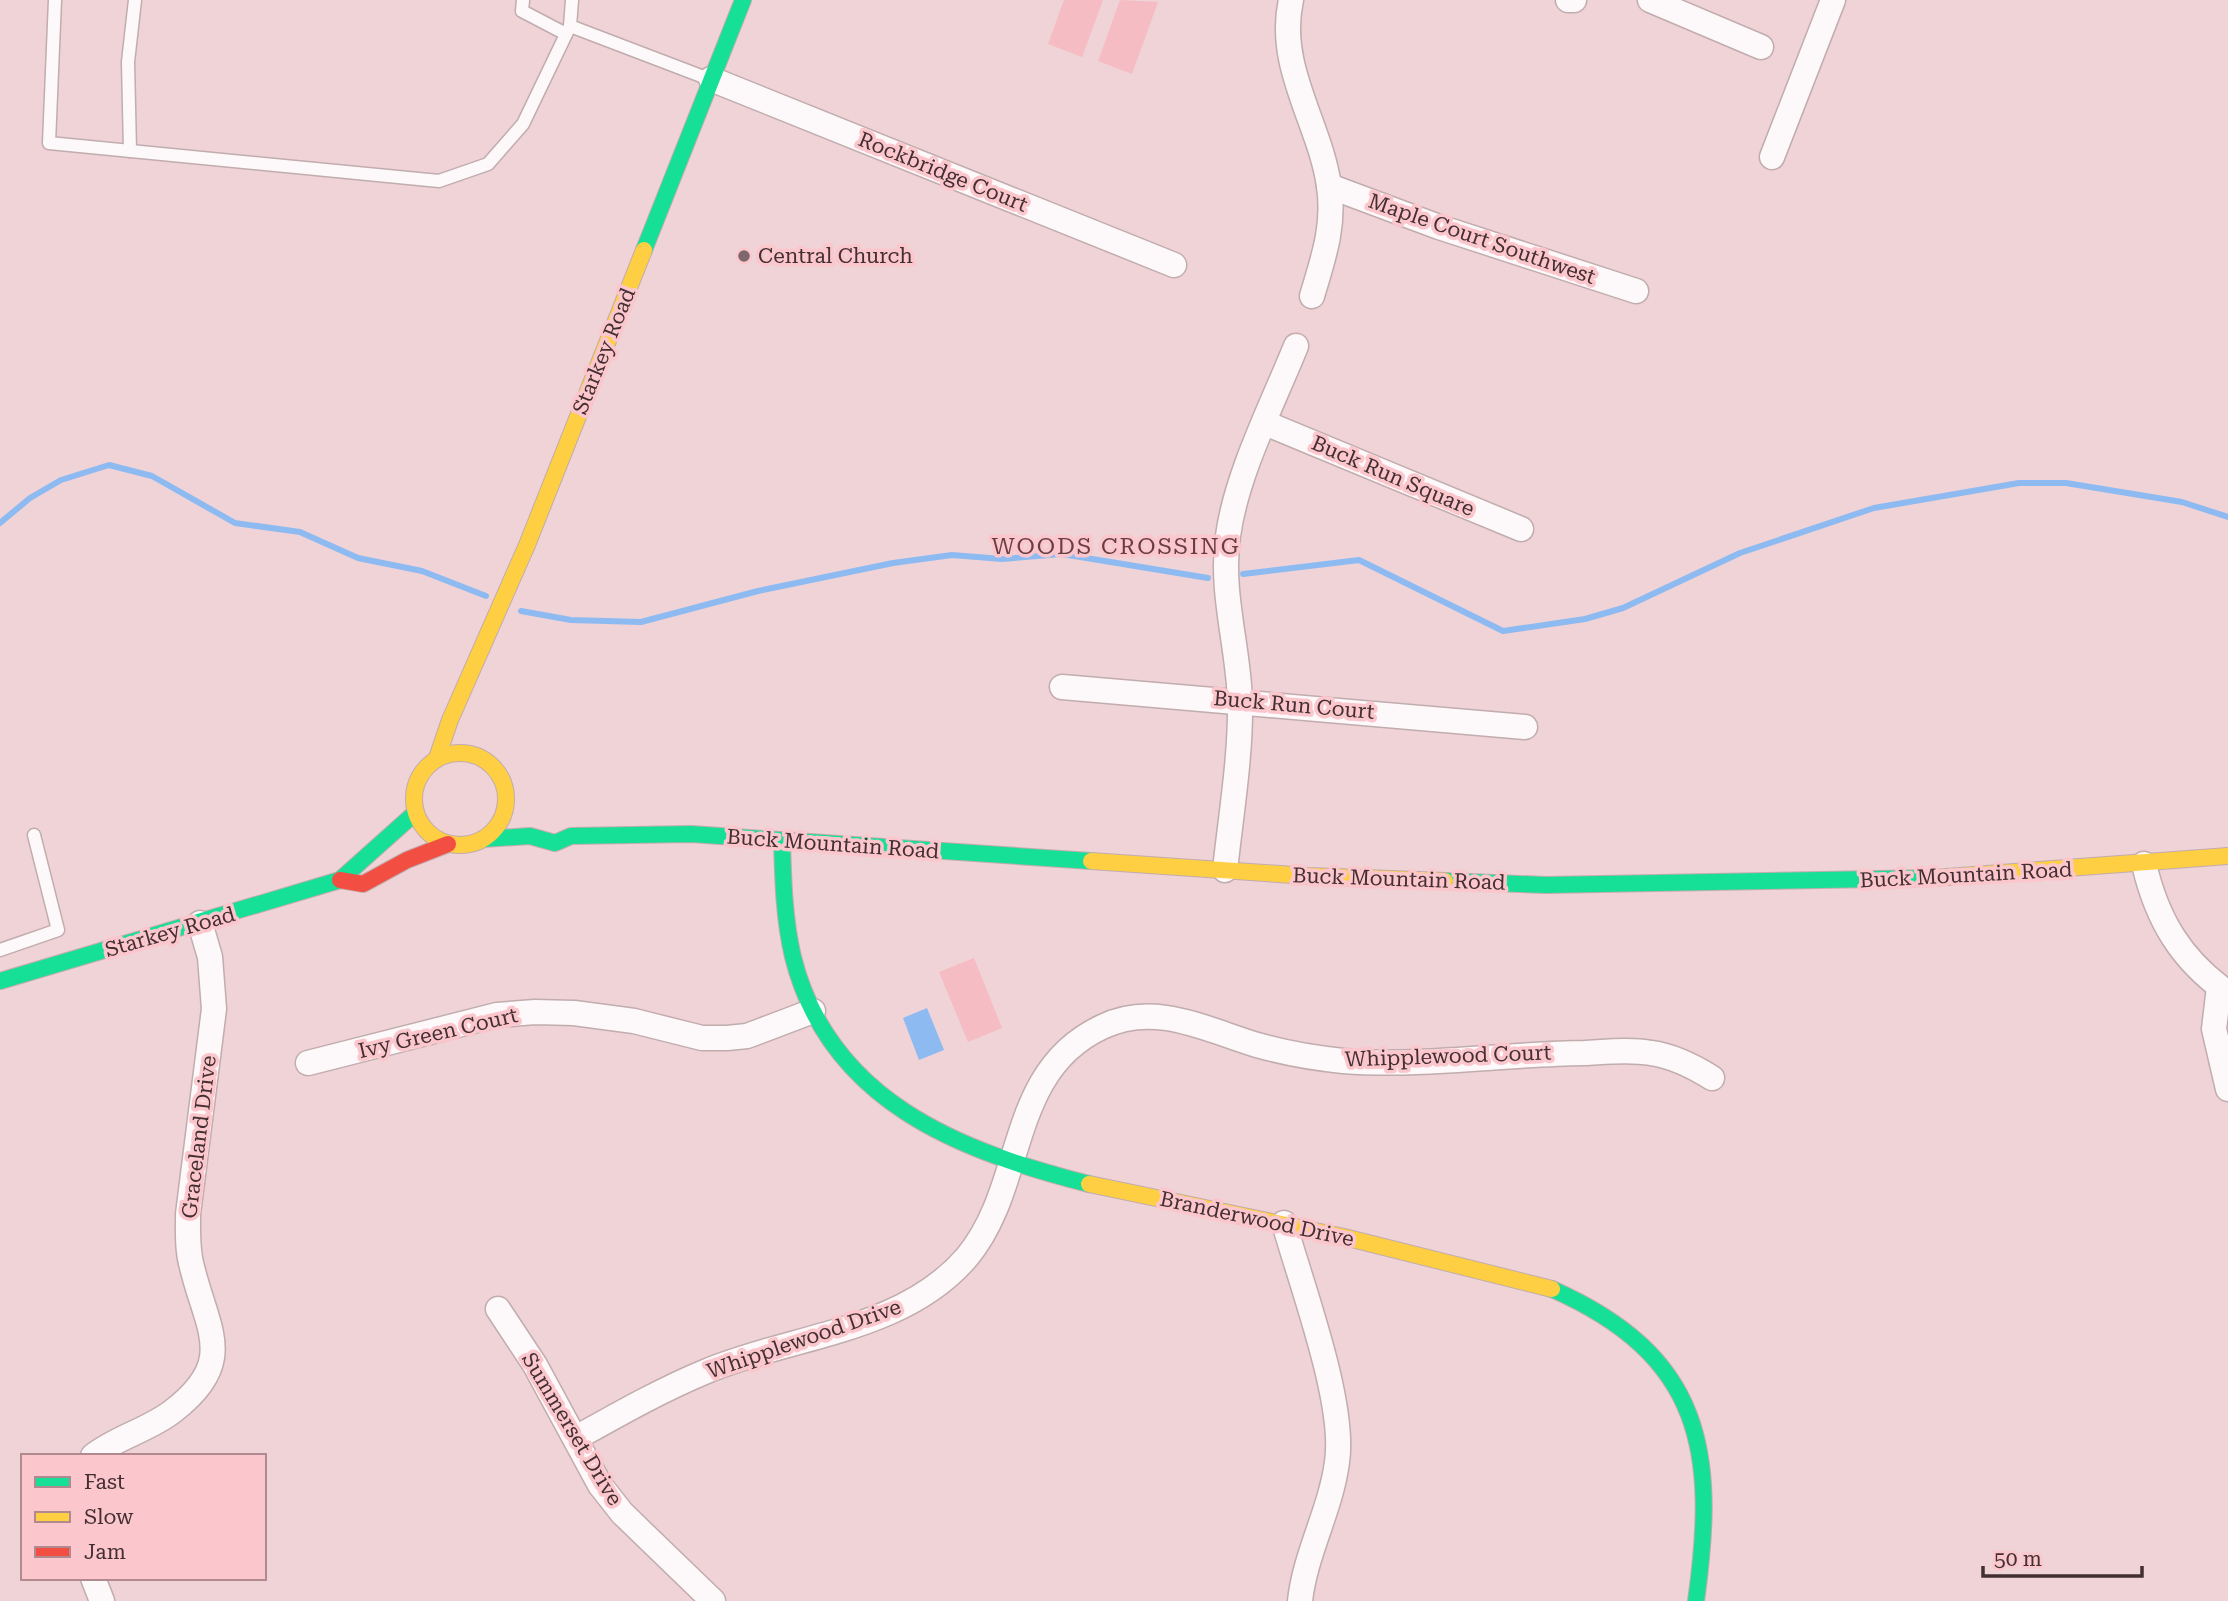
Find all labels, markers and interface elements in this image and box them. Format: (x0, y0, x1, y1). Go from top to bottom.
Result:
street label: Rockbridge Court (855, 127, 1031, 217)
street label: Maple Court Southwest (1365, 189, 1599, 289)
place label: Central Church (758, 244, 913, 268)
marker: Central Church (736, 248, 752, 264)
street label: Starkey Road (568, 284, 640, 418)
street label: Buck Run Square (1308, 431, 1478, 521)
district label: WOODS CROSSING (991, 533, 1241, 560)
street label: Buck Run Court (1213, 686, 1376, 724)
street label: Buck Mountain Road (726, 825, 941, 863)
street label: Buck Mountain Road (1859, 857, 2073, 893)
street label: Buck Mountain Road (1292, 863, 1506, 895)
street label: Starkey Road (102, 902, 238, 962)
street label: Ivy Green Court (356, 1003, 520, 1063)
street label: Whipplewood Court (1344, 1040, 1552, 1072)
street label: Graceland Drive (177, 1054, 221, 1220)
street label: Branderwood Drive (1158, 1187, 1356, 1251)
street label: Whipplewood Drive (704, 1295, 904, 1383)
street label: Summerset Drive (517, 1348, 627, 1510)
legend (21, 1454, 266, 1580)
text: Fast (84, 1470, 125, 1494)
text: Slow (84, 1505, 134, 1529)
scale bar (1983, 1534, 2142, 1578)
text: Jam (84, 1540, 126, 1564)
text: 50 m (1994, 1547, 2042, 1571)

